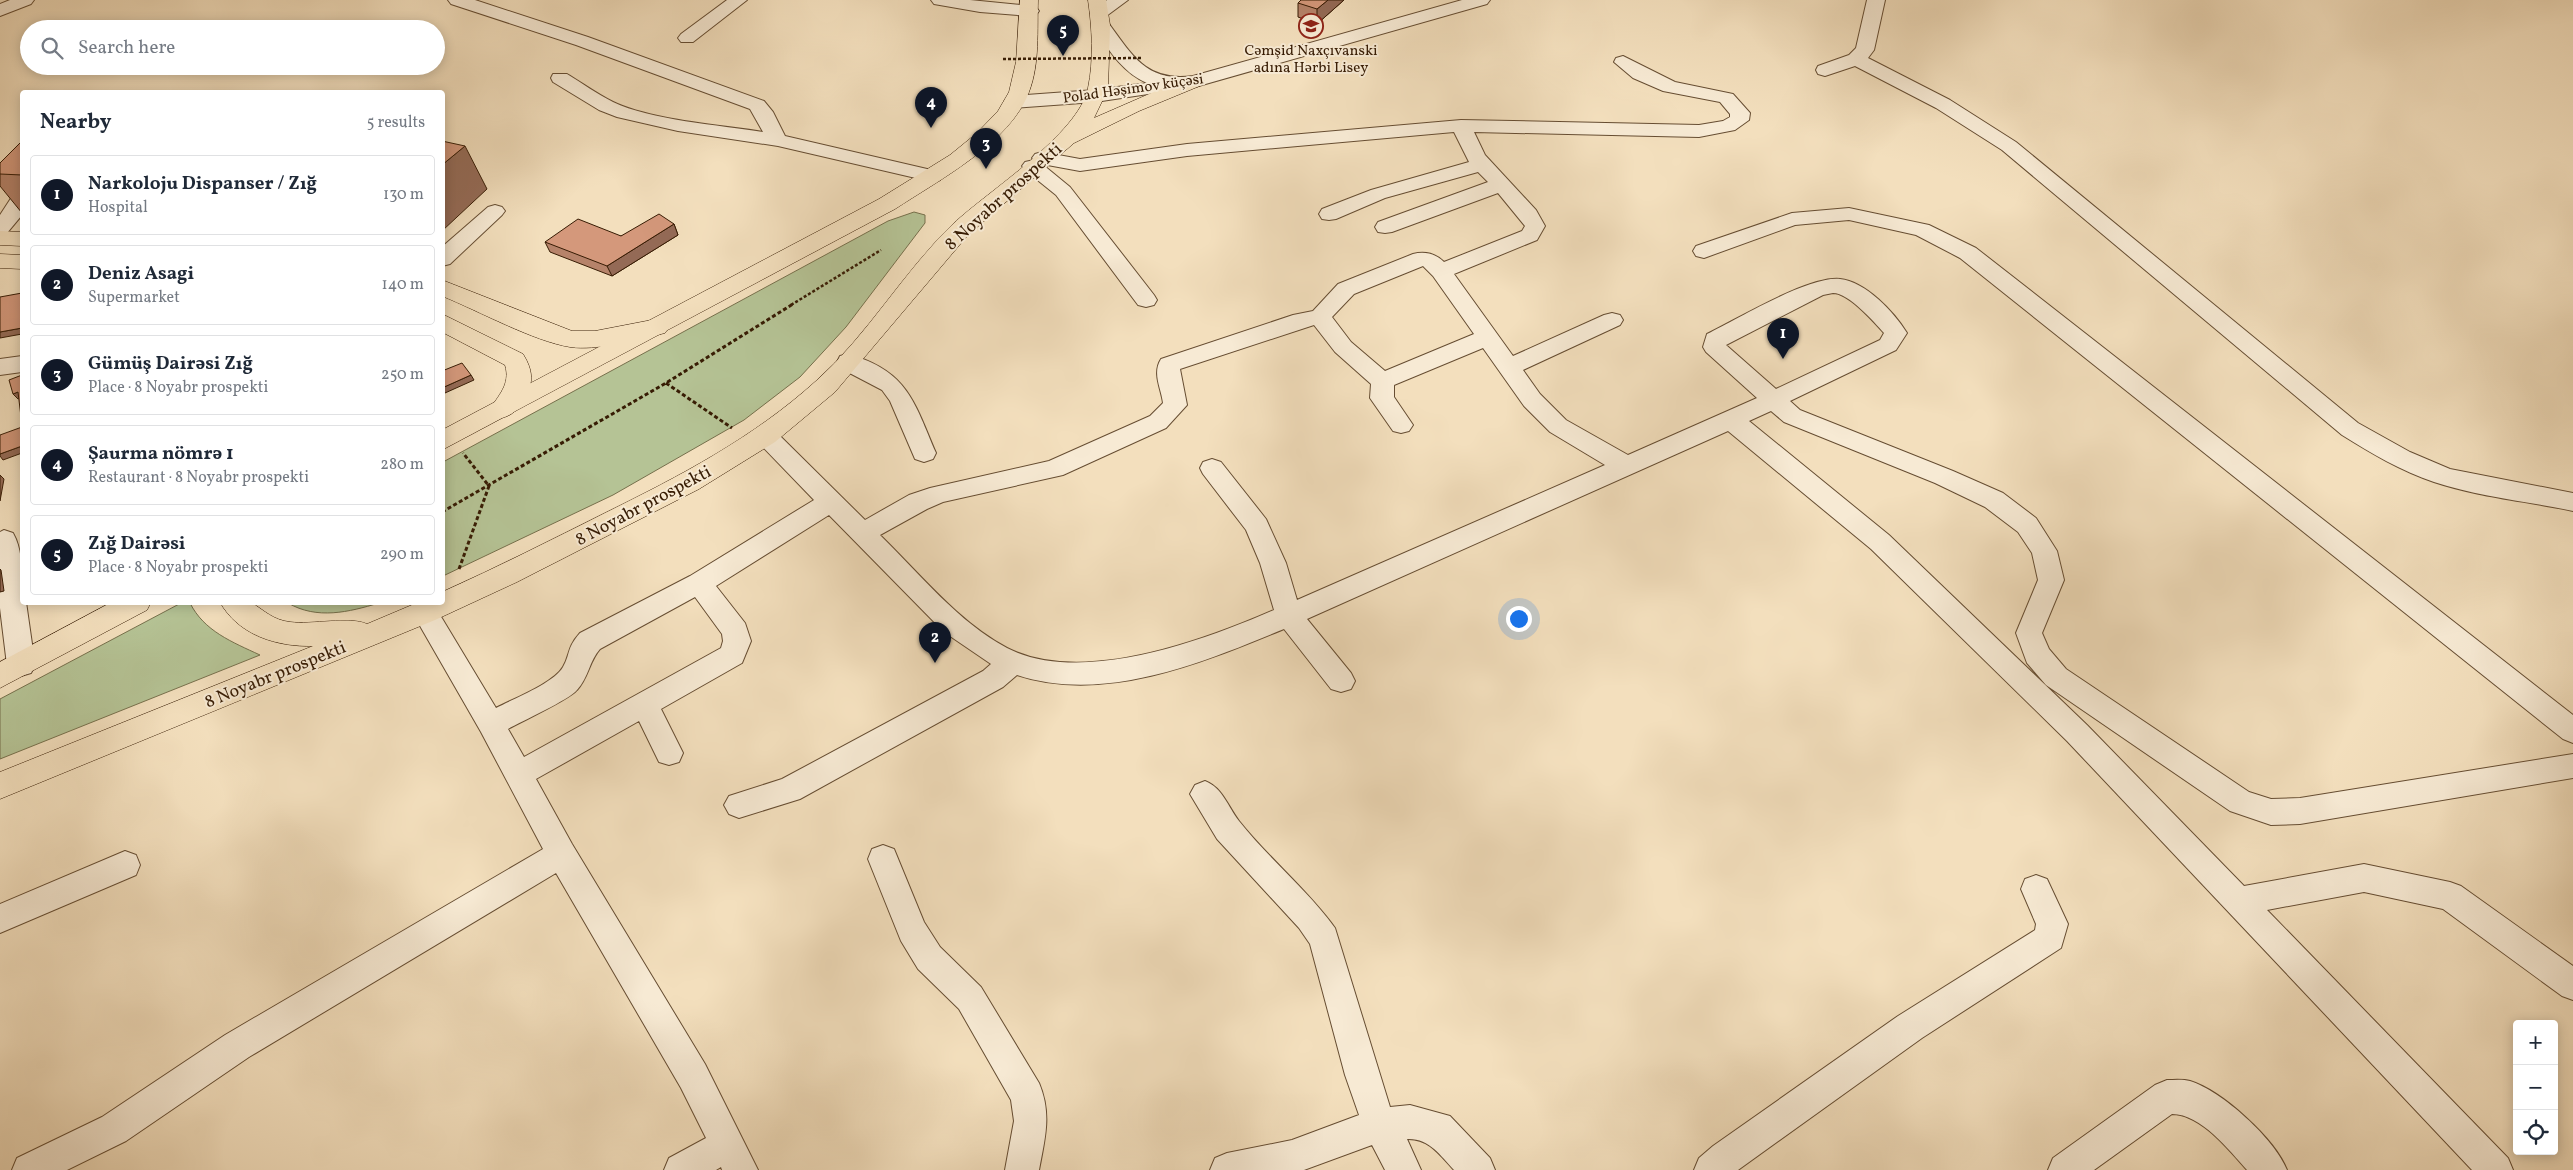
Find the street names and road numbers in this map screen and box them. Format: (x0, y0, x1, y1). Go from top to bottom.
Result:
street label: Polad Həşimov küçəsi (1061, 69, 1205, 110)
street label: 8 Noyabr prospekti (940, 137, 1068, 257)
street label: 8 Noyabr prospekti (571, 460, 716, 553)
street label: 8 Noyabr prospekti (201, 636, 350, 715)

